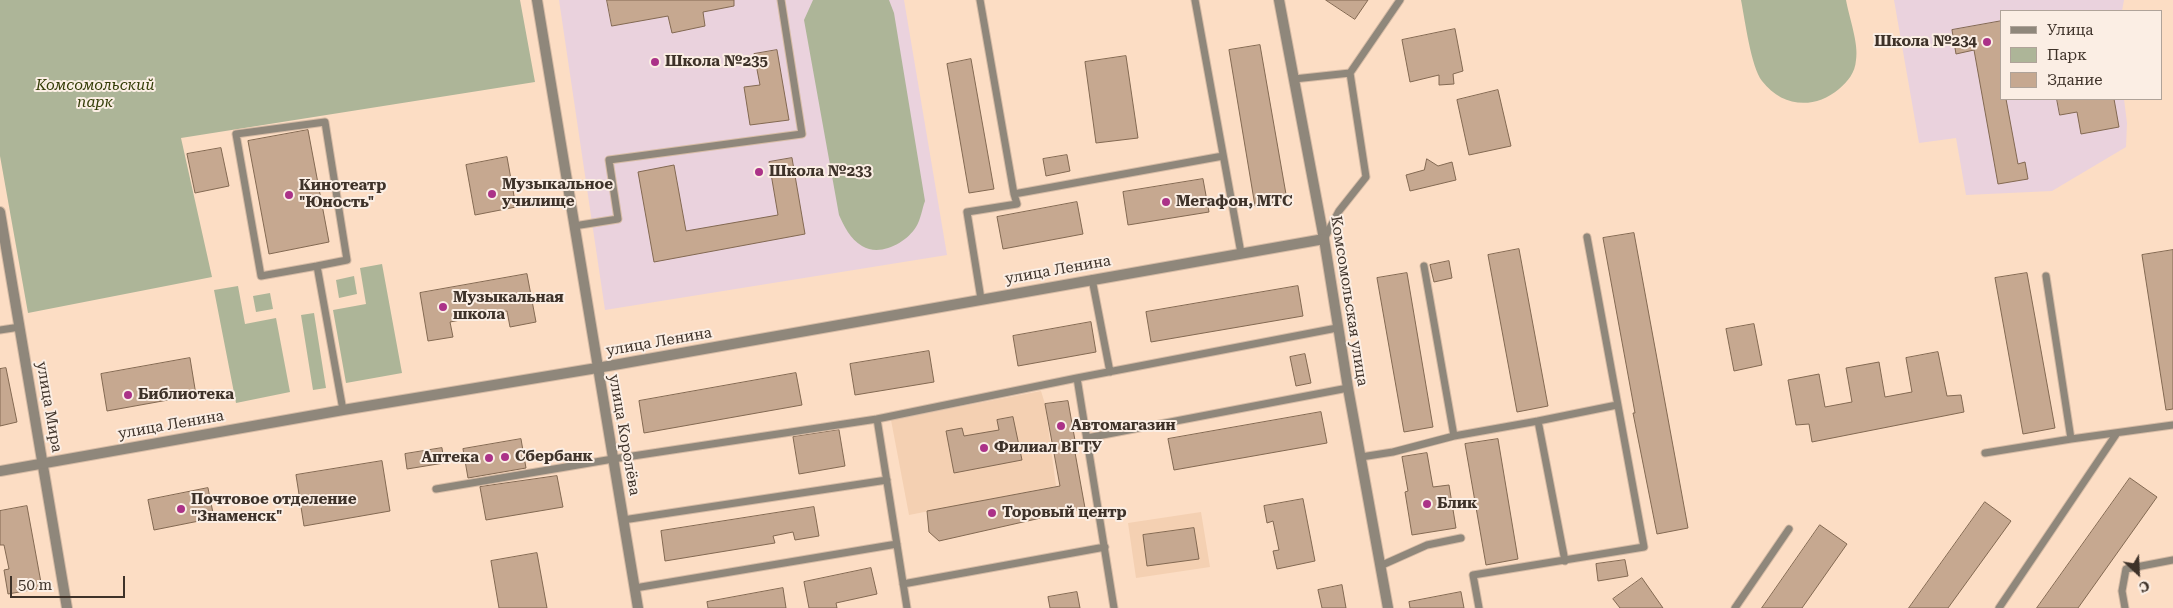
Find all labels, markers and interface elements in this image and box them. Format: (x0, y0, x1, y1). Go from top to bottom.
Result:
legend (2000, 10, 2163, 100)
text: Улица (2047, 21, 2093, 39)
place label: Школа №234 (1874, 33, 1977, 51)
marker: Школа №234 (1981, 36, 1993, 48)
text: Парк (2047, 46, 2087, 64)
place label: Школа №235 (665, 53, 768, 71)
marker: Школа №235 (649, 56, 661, 68)
text: Здание (2047, 71, 2103, 89)
park label: Комсомольский парк (36, 77, 154, 112)
place label: Школа №233 (769, 163, 872, 181)
marker: Школа №233 (753, 166, 765, 178)
place label: Музыкальное училище (502, 176, 613, 211)
place label: Кинотеатр "Юность" (299, 177, 386, 212)
marker: Музыкальное училище (486, 188, 498, 200)
marker: Кинотеатр "Юность" (283, 189, 295, 201)
place label: Мегафон, МТС (1176, 193, 1292, 211)
marker: Мегафон, МТС (1160, 196, 1172, 208)
street label: Комсомольская улица (1327, 215, 1371, 387)
street label: улица Ленина (1004, 252, 1112, 288)
place label: Музыкальная школа (453, 289, 564, 324)
marker: Музыкальная школа (437, 301, 449, 313)
street label: улица Ленина (605, 324, 713, 360)
street label: улица Мира (32, 360, 66, 454)
street label: улица Королёва (604, 373, 644, 497)
place label: Библиотека (138, 386, 234, 404)
marker: Библиотека (122, 389, 134, 401)
street label: улица Ленина (117, 407, 225, 443)
place label: Автомагазин (1071, 417, 1176, 435)
marker: Автомагазин (1055, 420, 1067, 432)
place label: Филиал ВГТУ (994, 439, 1102, 457)
marker: Филиал ВГТУ (978, 442, 990, 454)
place label: Сбербанк (515, 448, 593, 466)
place label: Аптека (421, 449, 479, 467)
marker: Сбербанк (499, 451, 511, 463)
marker: Аптека (483, 452, 495, 464)
place label: Почтовое отделение "Знаменск" (191, 491, 356, 526)
place label: Блик (1437, 495, 1477, 513)
marker: Блик (1421, 498, 1433, 510)
marker: Почтовое отделение "Знаменск" (175, 503, 187, 515)
place label: Торовый центр (1002, 504, 1127, 522)
marker: Торовый центр (986, 507, 998, 519)
north arrow (2113, 548, 2163, 598)
scale bar (12, 566, 128, 598)
text: 50 m (18, 576, 52, 594)
text: С (2137, 577, 2152, 596)

